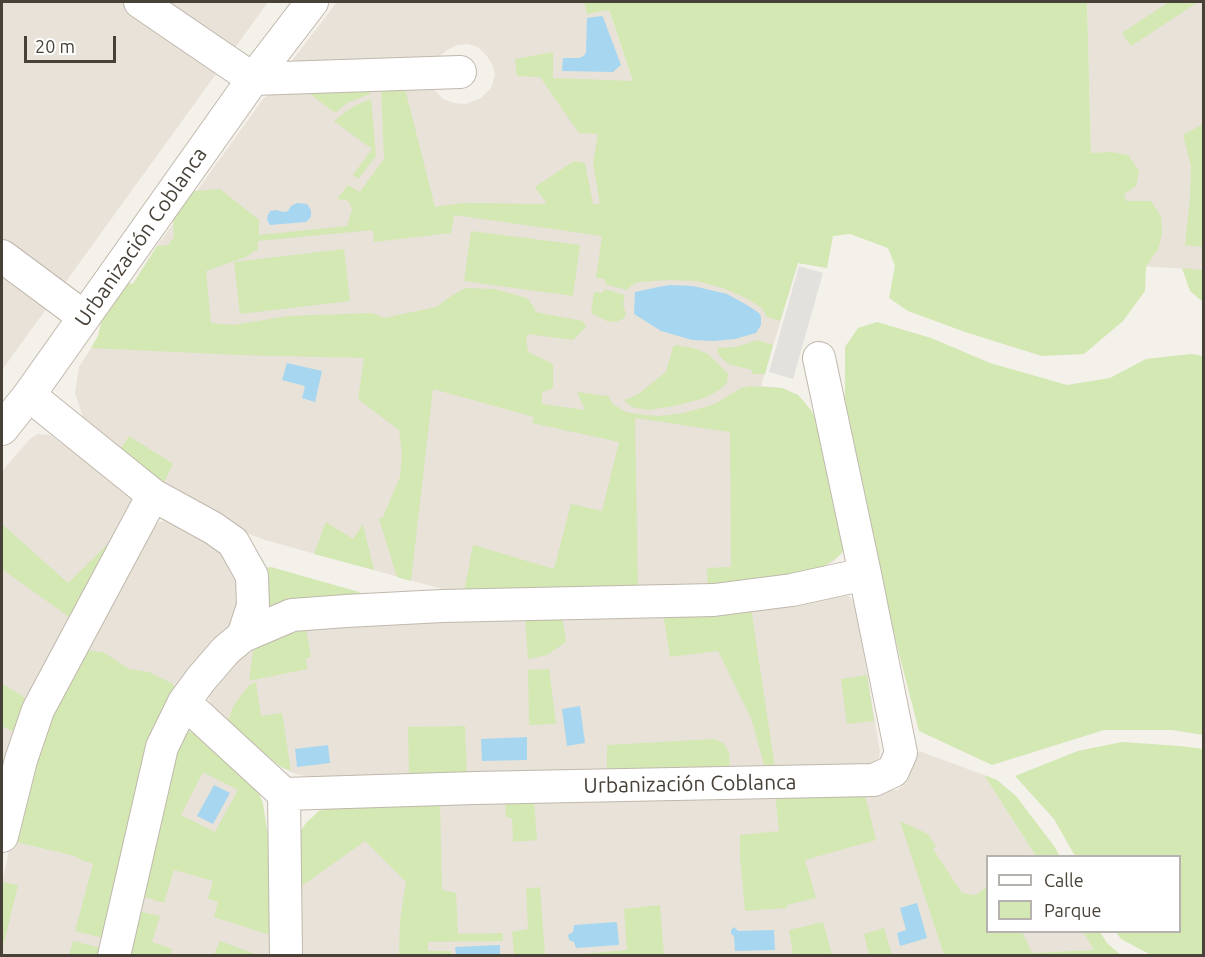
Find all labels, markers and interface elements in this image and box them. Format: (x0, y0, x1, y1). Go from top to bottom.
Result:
scale bar (27, 24, 118, 62)
text: 20 m (35, 36, 75, 56)
street label: Urbanización Coblanca (70, 142, 212, 332)
street label: Urbanización Coblanca (583, 770, 797, 798)
legend (986, 855, 1181, 933)
text: Calle (1044, 870, 1084, 890)
text: Parque (1044, 900, 1101, 920)

